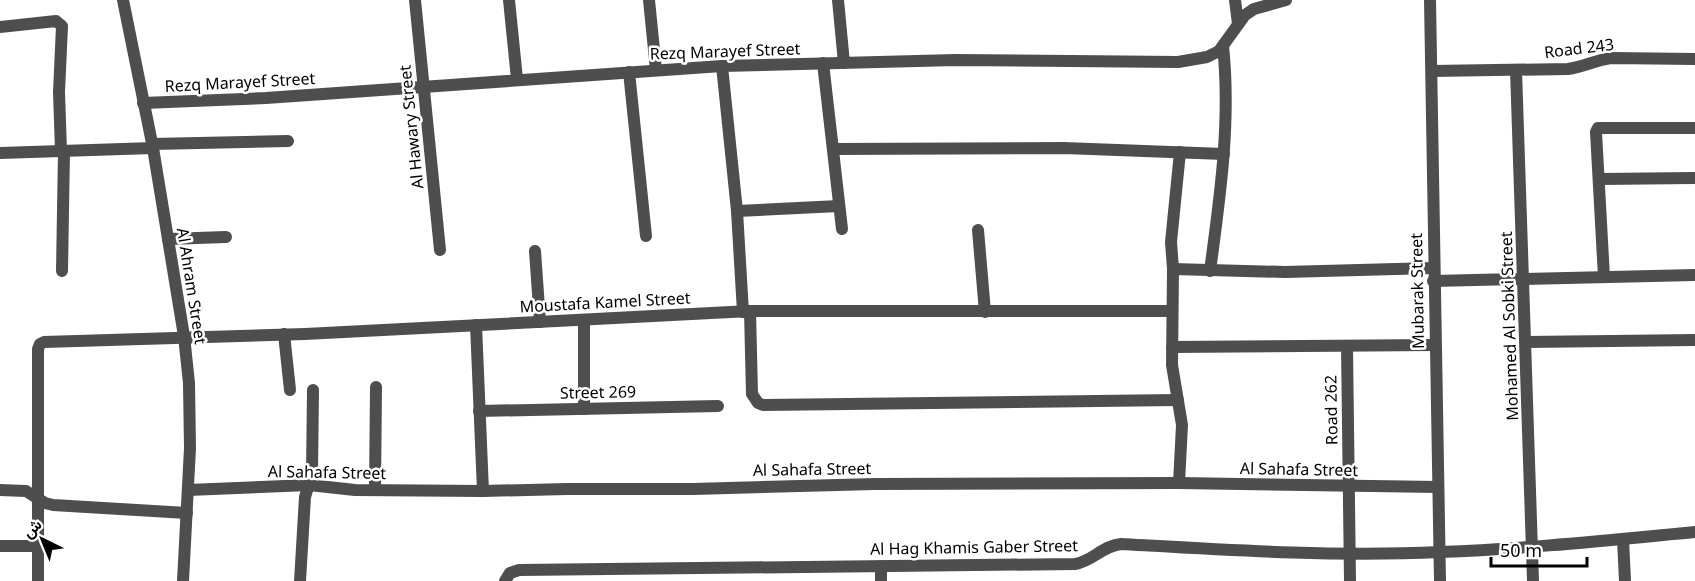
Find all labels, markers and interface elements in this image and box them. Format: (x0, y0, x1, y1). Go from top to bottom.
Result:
street label: Road 243 (1543, 33, 1615, 63)
street label: Rezq Marayef Street (649, 37, 801, 65)
street label: Al Hawary Street (394, 64, 428, 190)
street label: Rezq Marayef Street (164, 67, 316, 97)
street label: Al Ahram Street (172, 226, 212, 346)
street label: Mohamed Al Sobki Street (1495, 231, 1523, 421)
street label: Mubarak Street (1405, 233, 1429, 349)
street label: Moustafa Kamel Street (519, 287, 691, 317)
street label: Road 262 (1319, 375, 1343, 445)
street label: Street 269 (560, 380, 636, 404)
street label: Al Sahafa Street (753, 457, 872, 481)
street label: Al Sahafa Street (1240, 457, 1359, 481)
street label: Al Sahafa Street (268, 460, 387, 484)
north arrow (12, 509, 72, 569)
text: ش (17, 513, 46, 543)
scale bar (1491, 530, 1587, 568)
street label: Al Hag Khamis Gaber Street (870, 534, 1078, 560)
text: 50 m (1500, 538, 1542, 562)

